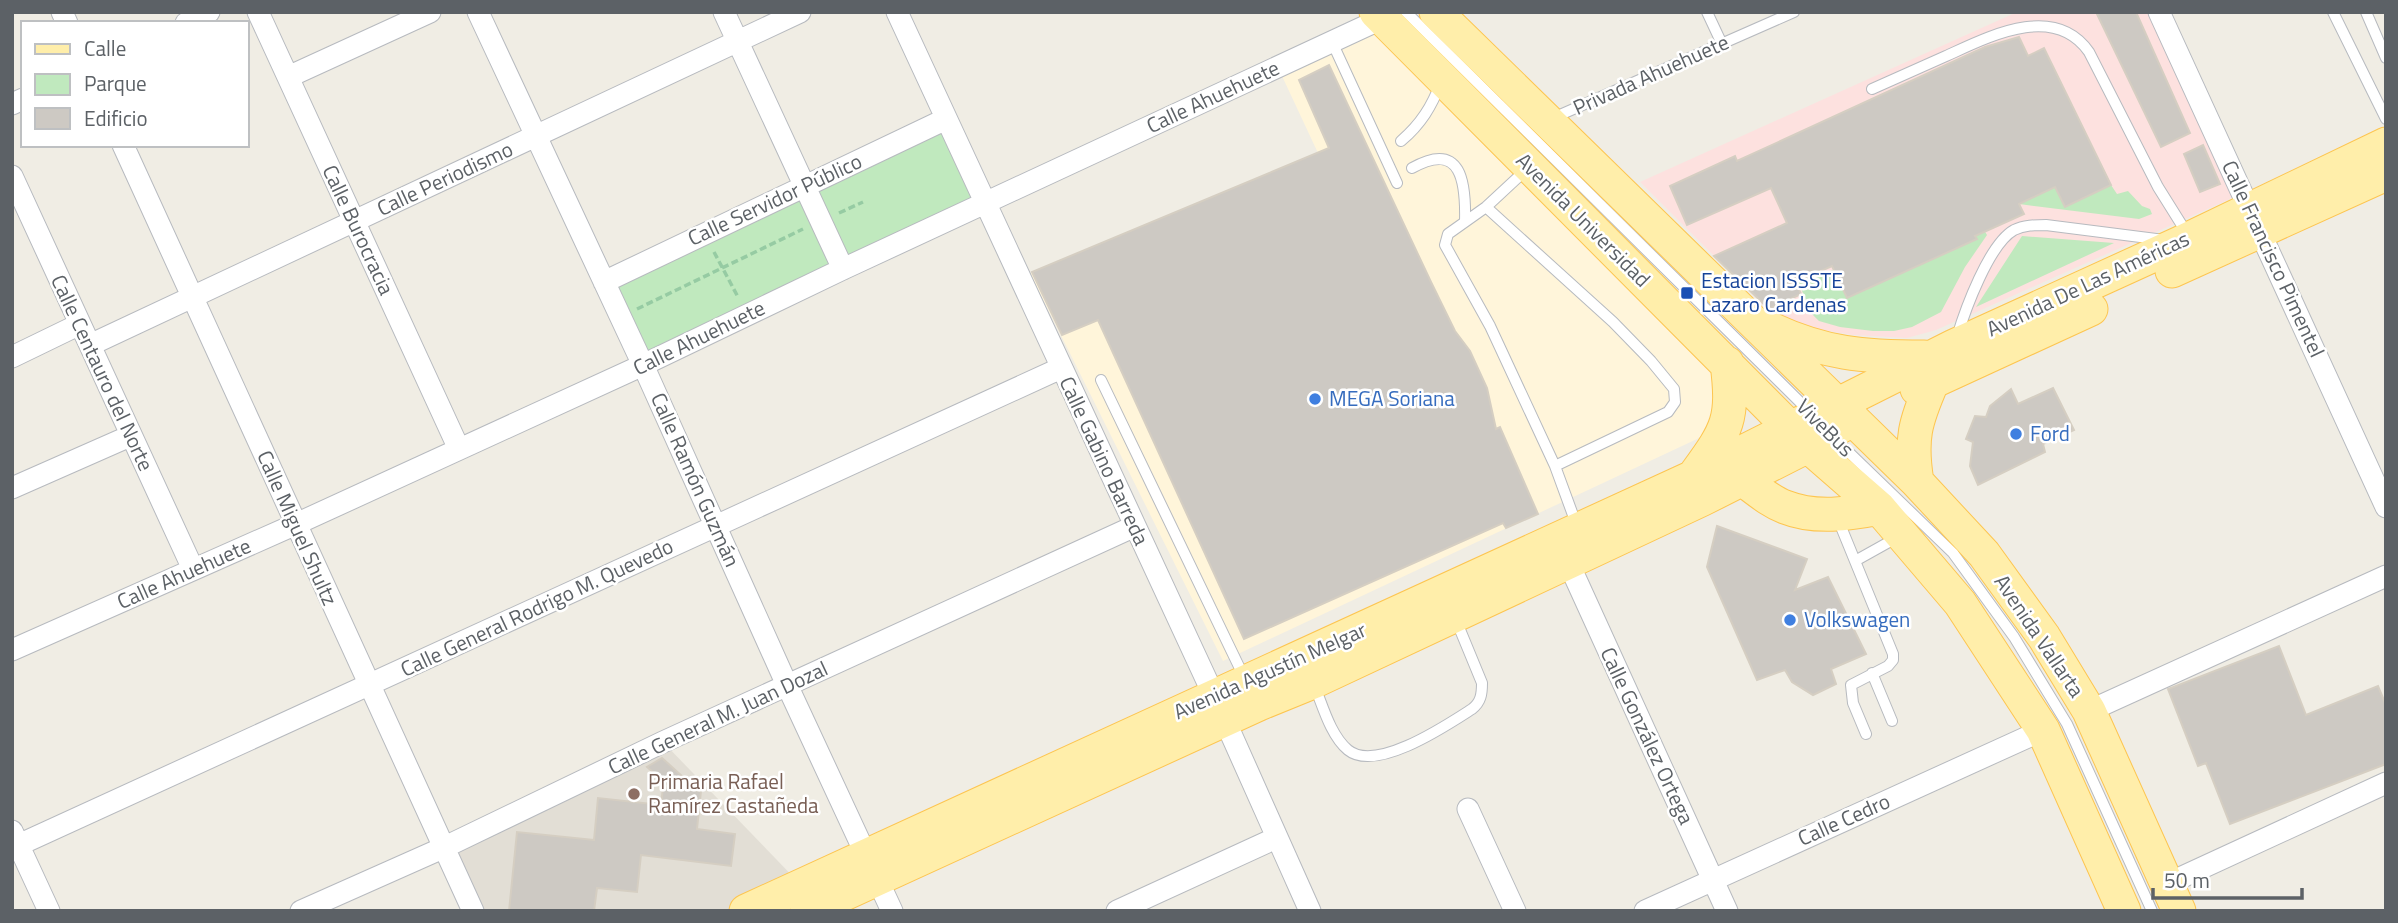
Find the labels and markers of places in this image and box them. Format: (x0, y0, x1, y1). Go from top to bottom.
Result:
place label: Estacion ISSSTE Lazaro Cardenas (1701, 264, 1847, 320)
marker: Estacion ISSSTE Lazaro Cardenas (1679, 285, 1695, 301)
place label: MEGA Soriana (1329, 382, 1455, 414)
marker: MEGA Soriana (1307, 391, 1323, 407)
place label: Ford (2030, 417, 2070, 449)
marker: Ford (2008, 426, 2024, 442)
place label: Volkswagen (1804, 603, 1910, 635)
marker: Volkswagen (1782, 612, 1798, 628)
place label: Primaria Rafael Ramírez Castañeda (648, 765, 819, 821)
marker: Primaria Rafael Ramírez Castañeda (626, 786, 642, 802)

